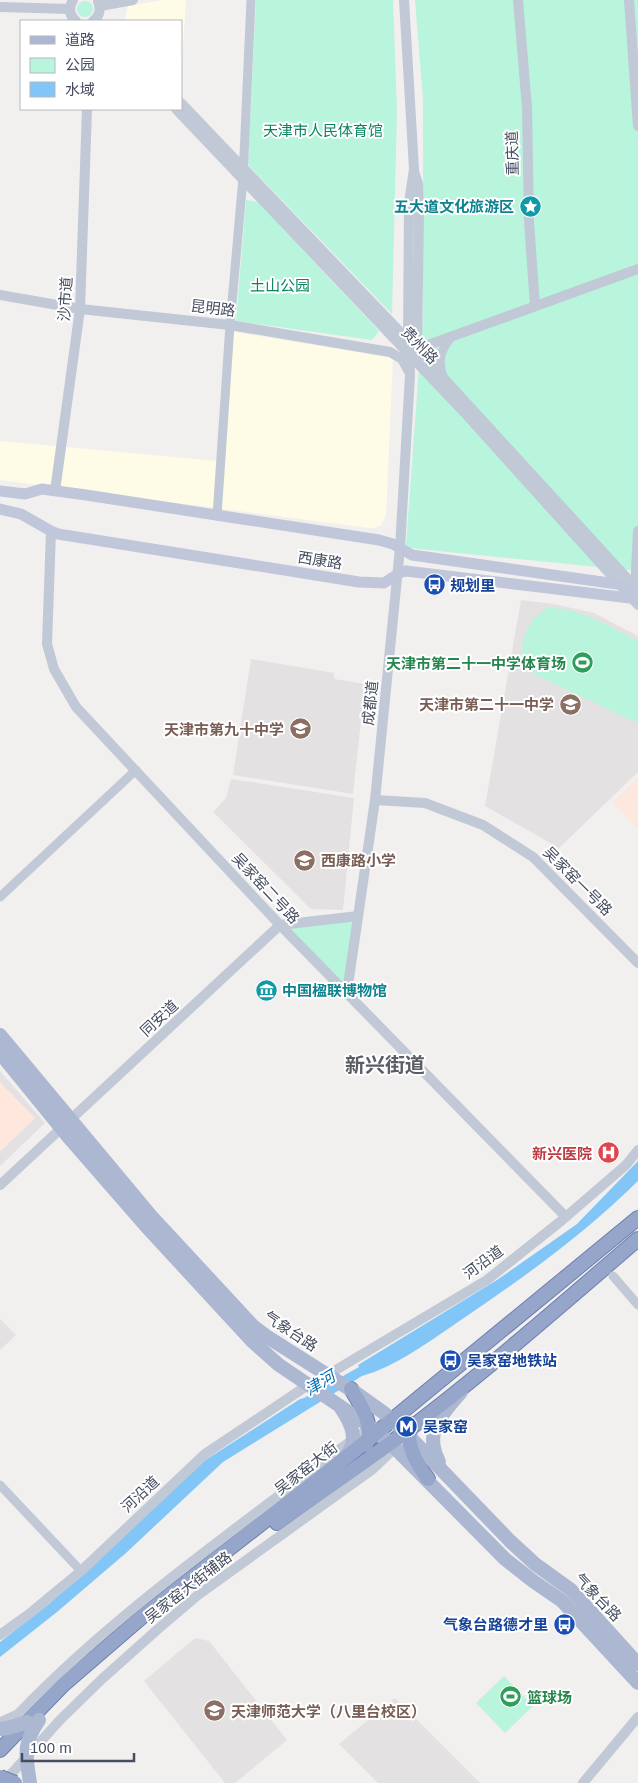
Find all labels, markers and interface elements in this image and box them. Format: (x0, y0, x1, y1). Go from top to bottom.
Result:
legend (20, 20, 182, 110)
text: 道路 (65, 31, 95, 48)
text: 公园 (65, 56, 95, 73)
text: 水域 (65, 81, 95, 98)
park label: 天津市人民体育馆 (263, 122, 383, 139)
street label: 重庆道 (503, 130, 521, 176)
place icon: 五大道文化旅游区 (518, 194, 542, 218)
place label: 五大道文化旅游区 (394, 198, 514, 215)
street label: 沙市道 (55, 276, 75, 322)
park label: 土山公园 (250, 277, 310, 294)
street label: 昆明路 (190, 297, 236, 319)
street label: 贵州路 (398, 323, 442, 367)
street label: 西康路 (296, 548, 344, 572)
bus stop icon: 规划里 (422, 573, 446, 597)
place label: 规划里 (450, 577, 495, 594)
sports icon: 天津市第二十一中学体育场 (570, 651, 594, 675)
place label: 天津市第二十一中学体育场 (386, 655, 566, 672)
street label: 成都道 (359, 680, 381, 726)
school or university icon: 天津市第二十一中学 (558, 692, 582, 716)
place label: 天津市第二十一中学 (419, 696, 554, 713)
school or university icon: 天津市第九十中学 (288, 717, 312, 741)
place label: 天津市第九十中学 (164, 721, 284, 738)
street label: 吴家窑一号路 (540, 843, 616, 919)
school or university icon: 西康路小学 (293, 848, 317, 872)
street label: 吴家窑二号路 (229, 849, 303, 927)
place label: 西康路小学 (321, 852, 396, 869)
museum icon: 中国楹联博物馆 (254, 978, 278, 1002)
place label: 中国楹联博物馆 (282, 982, 387, 999)
street label: 同安道 (137, 996, 181, 1040)
district label: 新兴街道 (345, 1054, 425, 1076)
hospital icon: 新兴医院 (596, 1141, 620, 1165)
place label: 新兴医院 (532, 1145, 592, 1162)
street label: 河沿道 (460, 1242, 506, 1282)
street label: 气象台路 (261, 1308, 321, 1354)
bus stop icon: 吴家窑地铁站 (439, 1348, 463, 1372)
place label: 吴家窑地铁站 (467, 1352, 557, 1369)
water label: 津河 (302, 1366, 341, 1399)
metro station icon: 吴家窑 (395, 1414, 419, 1438)
place label: 吴家窑 (423, 1418, 468, 1435)
street label: 吴家窑大街 (271, 1438, 341, 1498)
street label: 河沿道 (118, 1472, 162, 1516)
street label: 吴家窑大街辅路 (141, 1548, 235, 1626)
street label: 气象台路 (571, 1570, 625, 1624)
bus stop icon: 气象台路德才里 (552, 1612, 576, 1636)
place label: 气象台路德才里 (443, 1616, 548, 1633)
sports icon: 篮球场 (499, 1685, 523, 1709)
place label: 篮球场 (527, 1689, 572, 1706)
school or university icon: 天津师范大学（八里台校区） (203, 1699, 227, 1723)
place label: 天津师范大学（八里台校区） (231, 1703, 426, 1720)
scale bar (22, 1730, 135, 1762)
text: 100 m (30, 1739, 72, 1756)

